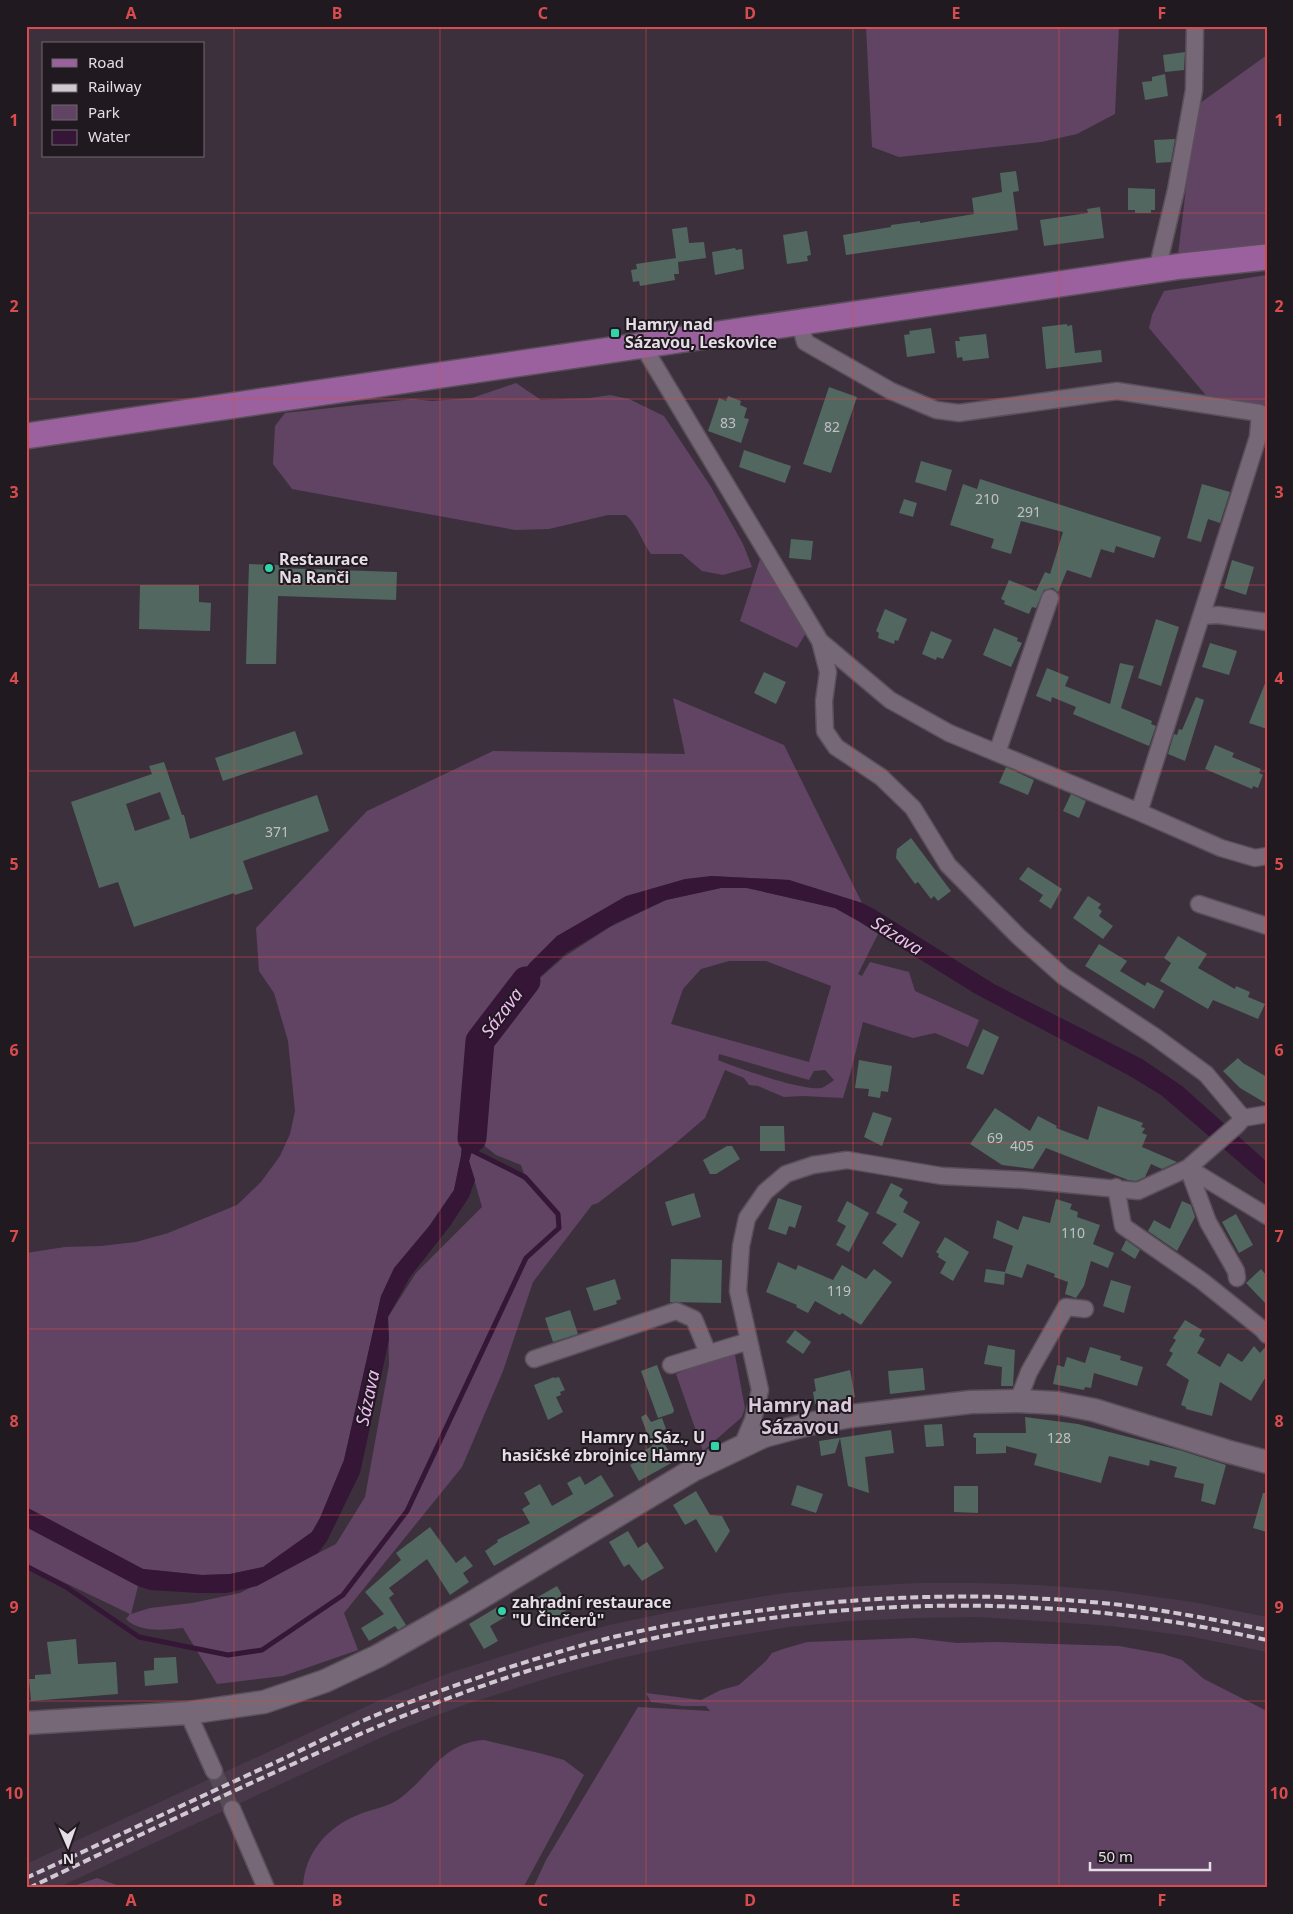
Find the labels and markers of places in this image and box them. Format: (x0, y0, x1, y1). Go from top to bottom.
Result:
place label: Hamry nad Sázavou, Leskovice (625, 313, 777, 353)
marker: Hamry nad Sázavou, Leskovice (609, 327, 621, 339)
place label: Restaurace Na Ranči (279, 548, 368, 588)
marker: Restaurace Na Ranči (263, 562, 275, 574)
place label: Hamry n.Sáz., U hasičské zbrojnice Hamry (502, 1426, 706, 1466)
marker: Hamry n.Sáz., U hasičské zbrojnice Hamry (709, 1440, 721, 1452)
place label: zahradní restaurace "U Činčerů" (512, 1591, 671, 1631)
marker: zahradní restaurace "U Činčerů" (496, 1605, 508, 1617)

